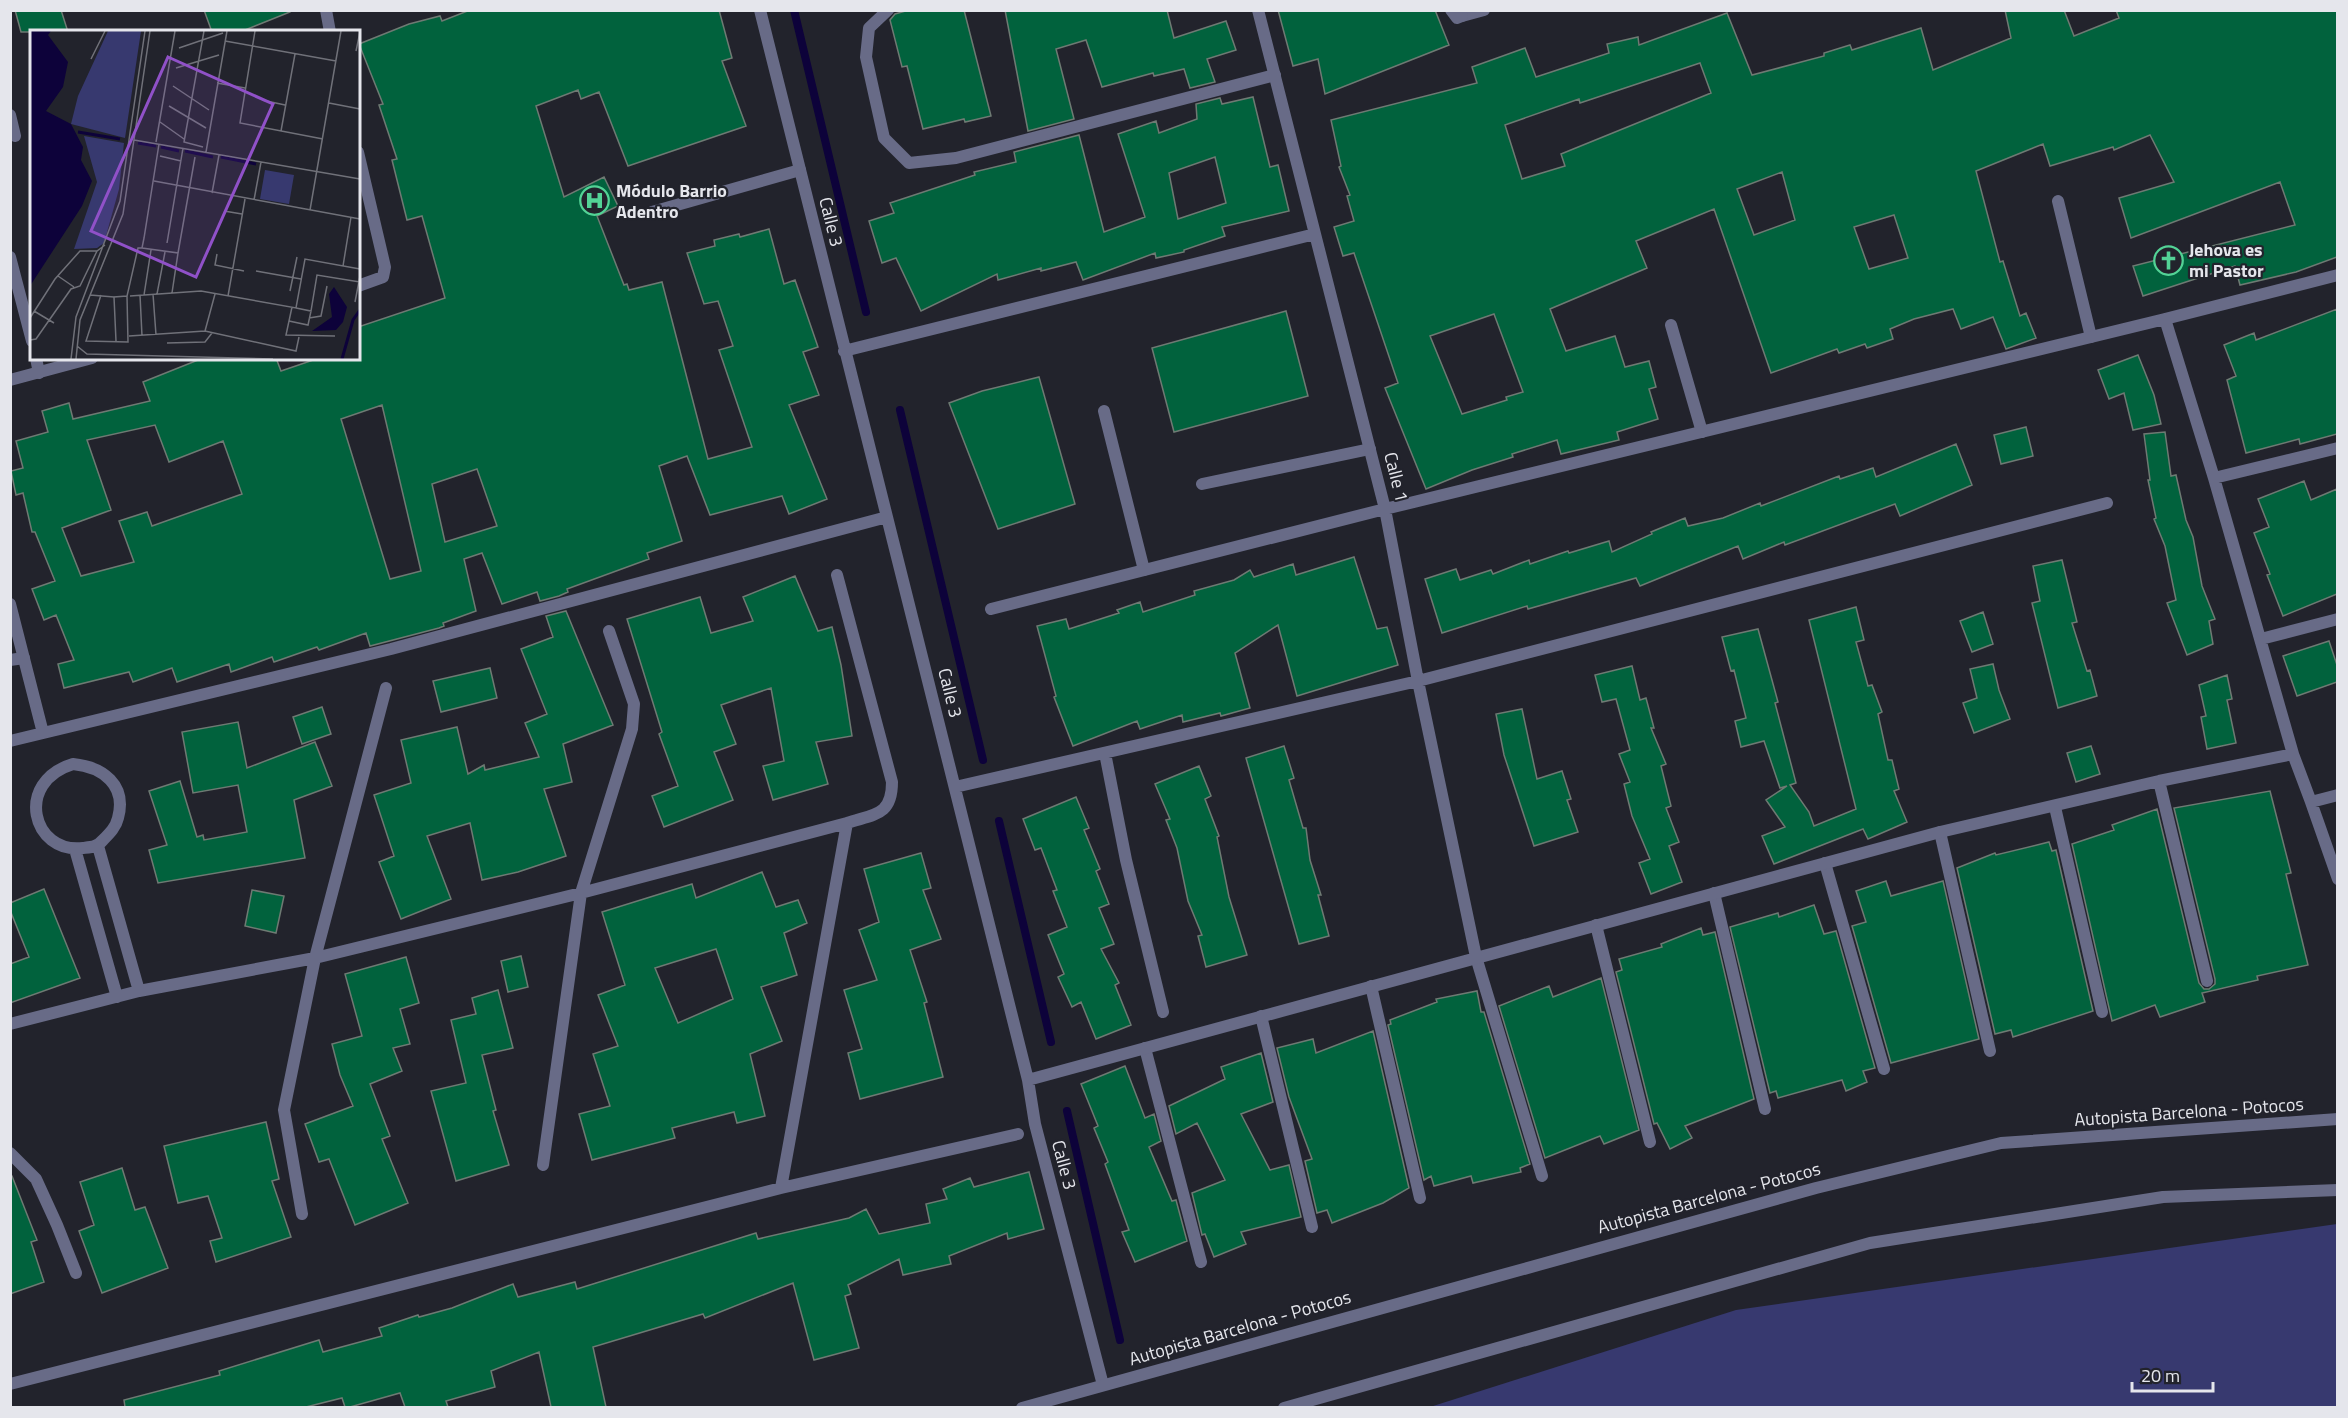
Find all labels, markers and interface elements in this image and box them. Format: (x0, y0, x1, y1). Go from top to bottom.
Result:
inset map (30, 30, 360, 360)
place label: Módulo Barrio Adentro (616, 177, 727, 225)
hospital icon: Módulo Barrio Adentro (579, 185, 611, 217)
street label: Calle 3 (812, 194, 851, 250)
place label: Jehova es mi Pastor (2189, 236, 2264, 284)
church icon: Jehova es mi Pastor (2152, 244, 2184, 276)
street label: Calle 1 (1377, 449, 1416, 505)
street label: Calle 3 (931, 665, 970, 721)
street label: Autopista Barcelona - Potocos (2073, 1090, 2305, 1133)
street label: Calle 3 (1045, 1137, 1084, 1193)
street label: Autopista Barcelona - Potocos (1594, 1155, 1823, 1240)
street label: Autopista Barcelona - Potocos (1126, 1283, 1354, 1372)
scale bar (2132, 1355, 2213, 1393)
text: 20 m (2141, 1362, 2180, 1389)

